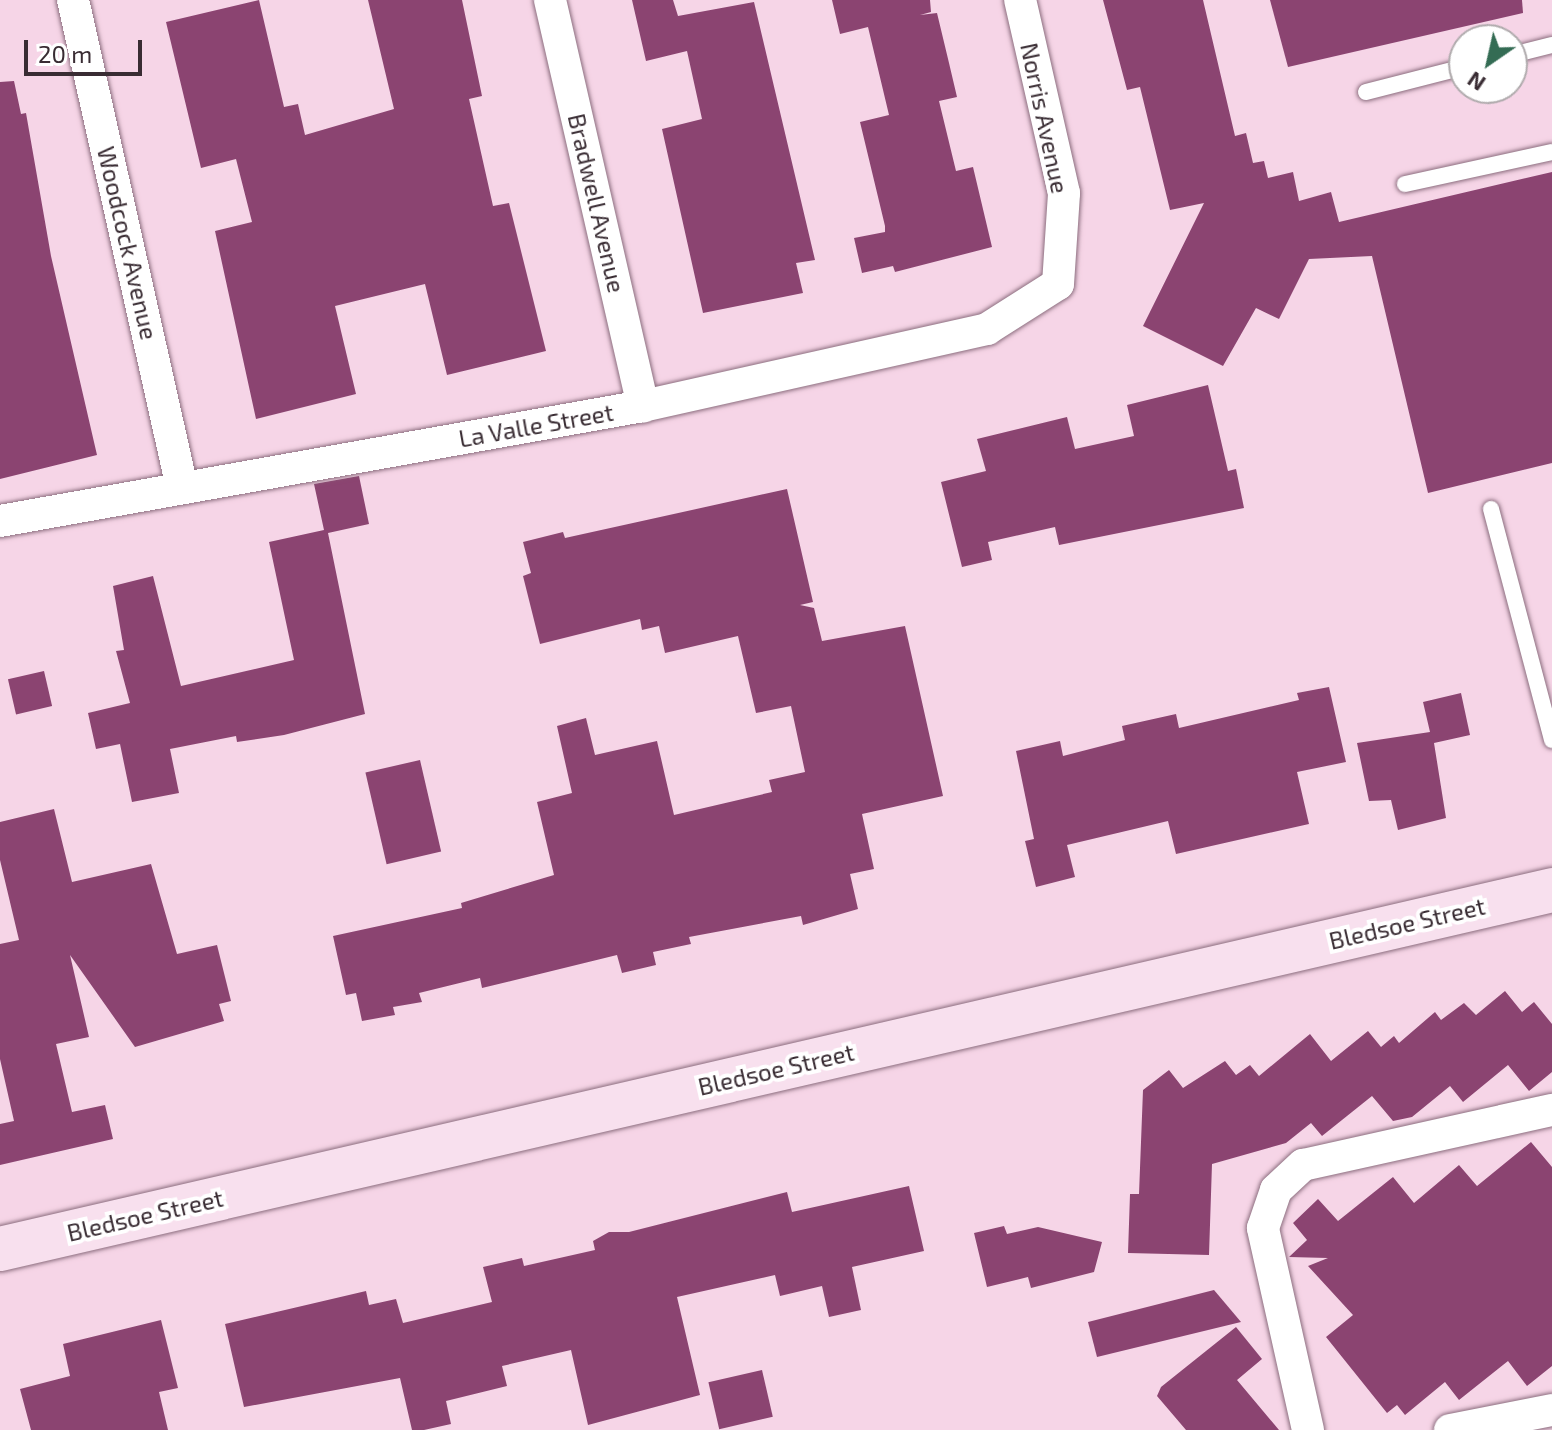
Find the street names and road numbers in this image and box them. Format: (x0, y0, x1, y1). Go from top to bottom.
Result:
street label: Norris Avenue (1015, 40, 1075, 196)
street label: Bradwell Avenue (562, 110, 632, 296)
street label: Woodcock Avenue (92, 143, 164, 343)
street label: La Valle Street (456, 397, 616, 453)
street label: Bledsoe Street (1326, 891, 1488, 955)
street label: Bledsoe Street (695, 1037, 857, 1101)
street label: Bledsoe Street (64, 1183, 226, 1247)

